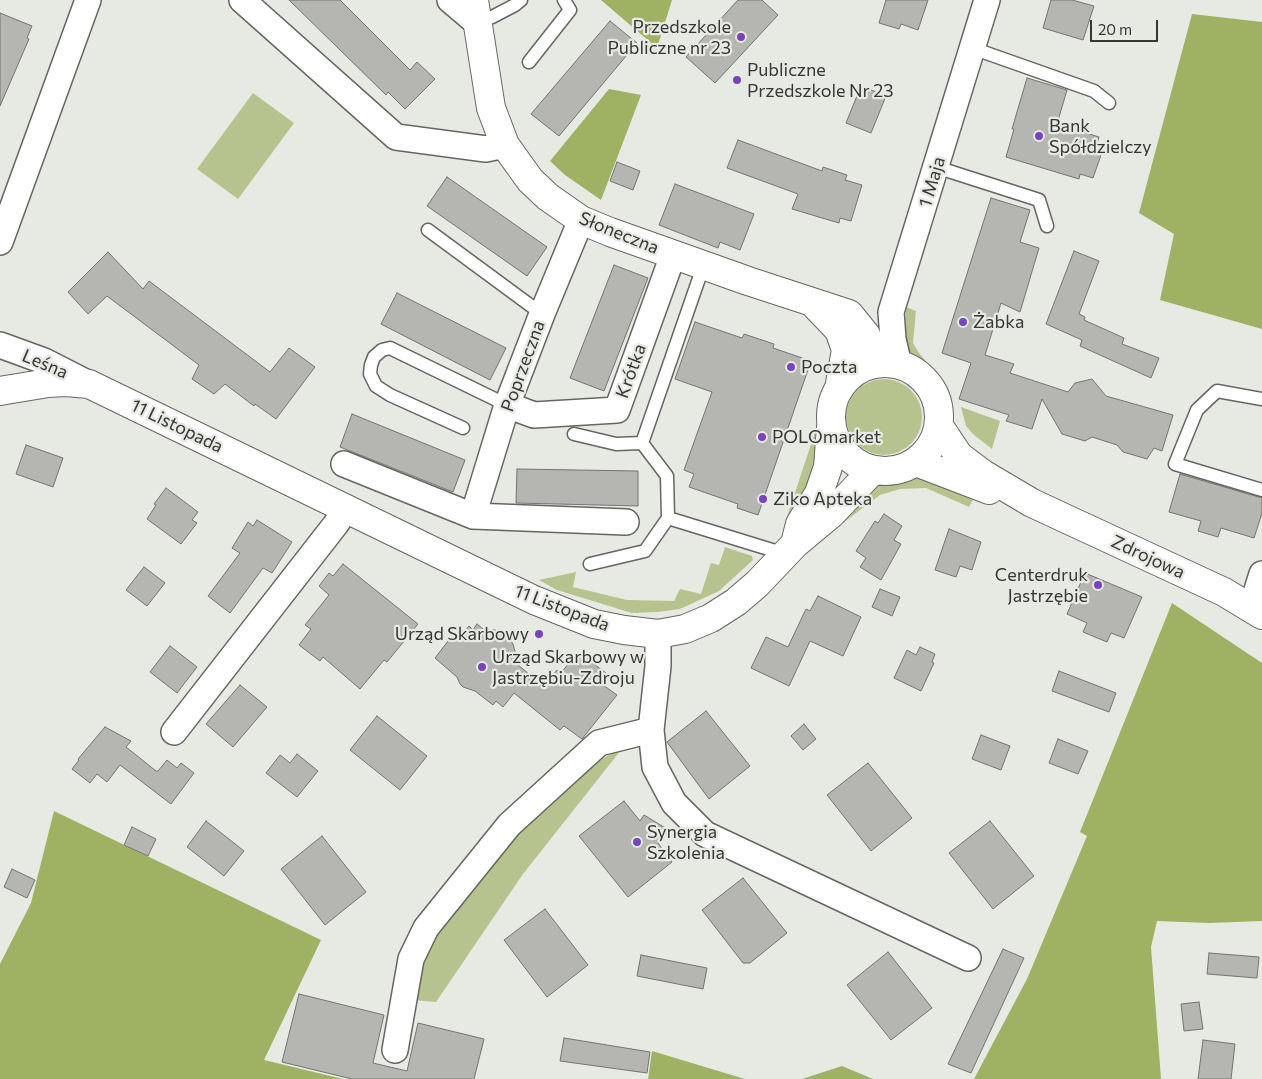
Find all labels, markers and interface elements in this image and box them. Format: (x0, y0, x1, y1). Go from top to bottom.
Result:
scale bar (1092, 10, 1160, 42)
place label: Przedszkole Publiczne nr 23 (608, 16, 731, 58)
text: 20 m (1098, 20, 1132, 38)
marker: Przedszkole Publiczne nr 23 (735, 31, 747, 43)
place label: Publiczne Przedszkole Nr 23 (747, 59, 894, 102)
marker: Publiczne Przedszkole Nr 23 (731, 74, 743, 86)
place label: Bank Spółdzielczy (1049, 115, 1152, 158)
marker: Bank Spółdzielczy (1033, 130, 1045, 142)
street label: 1 Maja (914, 154, 950, 210)
street label: Słoneczna (576, 207, 662, 259)
place label: Żabka (973, 311, 1024, 333)
marker: Żabka (957, 316, 969, 328)
street label: Poprzeczna (497, 317, 549, 415)
street label: Krótka (611, 341, 651, 401)
street label: Leśna (19, 345, 71, 383)
place label: Poczta (801, 356, 857, 378)
marker: Poczta (785, 361, 797, 373)
street label: 11 Listopada (127, 394, 227, 458)
place label: POLOmarket (772, 426, 881, 448)
marker: POLOmarket (756, 431, 768, 443)
place label: Ziko Apteka (773, 488, 872, 510)
marker: Ziko Apteka (757, 493, 769, 505)
street label: Zdrojowa (1108, 531, 1188, 583)
place label: Centerdruk Jastrzębie (995, 564, 1088, 606)
marker: Centerdruk Jastrzębie (1092, 579, 1104, 591)
street label: 11 Listopada (512, 580, 612, 636)
place label: Urząd Skarbowy (395, 623, 529, 645)
marker: Urząd Skarbowy (533, 628, 545, 640)
place label: Urząd Skarbowy w Jastrzębiu-Zdroju (492, 646, 644, 689)
marker: Urząd Skarbowy w Jastrzębiu-Zdroju (476, 661, 488, 673)
place label: Synergia Szkolenia (647, 821, 725, 864)
marker: Synergia Szkolenia (631, 836, 643, 848)

